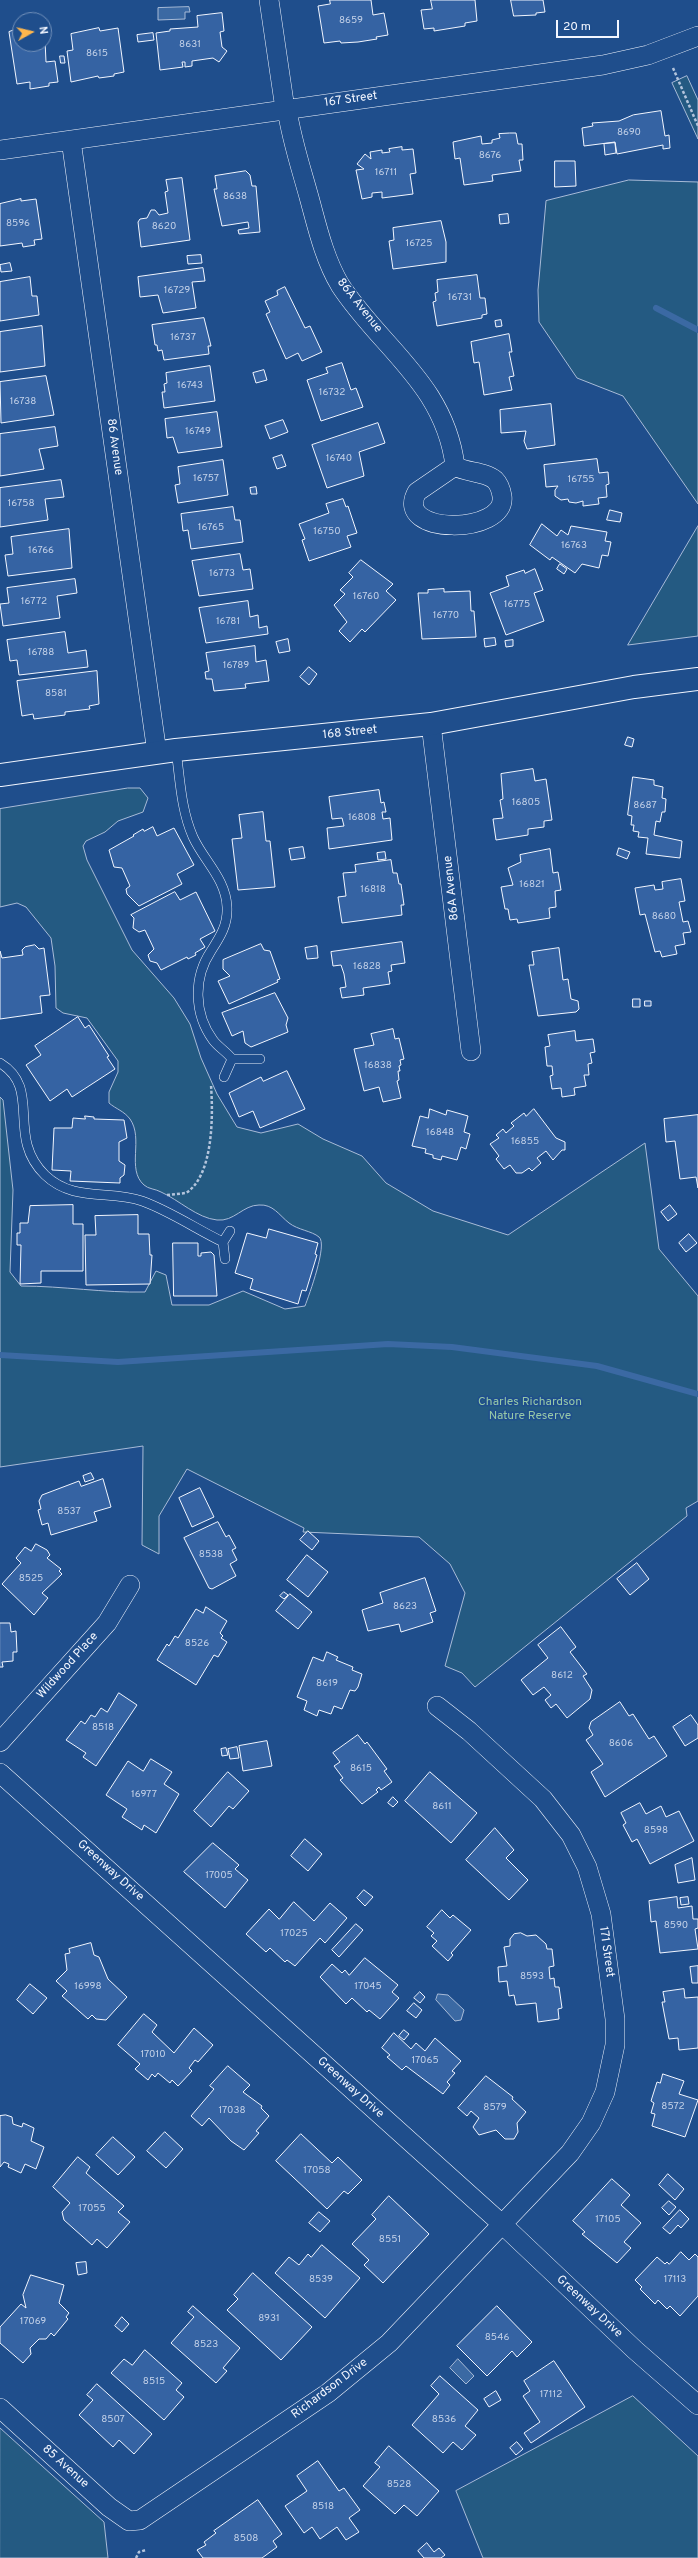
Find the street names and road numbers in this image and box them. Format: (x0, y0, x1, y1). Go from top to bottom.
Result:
street label: 167 Street (323, 89, 379, 111)
street label: 86A Avenue (333, 276, 385, 336)
street label: 86 Avenue (103, 418, 125, 476)
street label: 168 Street (322, 723, 378, 743)
street label: 86A Avenue (441, 855, 463, 921)
street label: Wildwood Place (34, 1630, 102, 1702)
street label: Greenway Drive (74, 1837, 146, 1905)
street label: 171 Street (595, 1926, 617, 1978)
street label: Greenway Drive (314, 2054, 386, 2122)
street label: Greenway Drive (553, 2273, 625, 2341)
street label: Richardson Drive (289, 2356, 371, 2422)
street label: 85 Avenue (39, 2442, 91, 2492)

